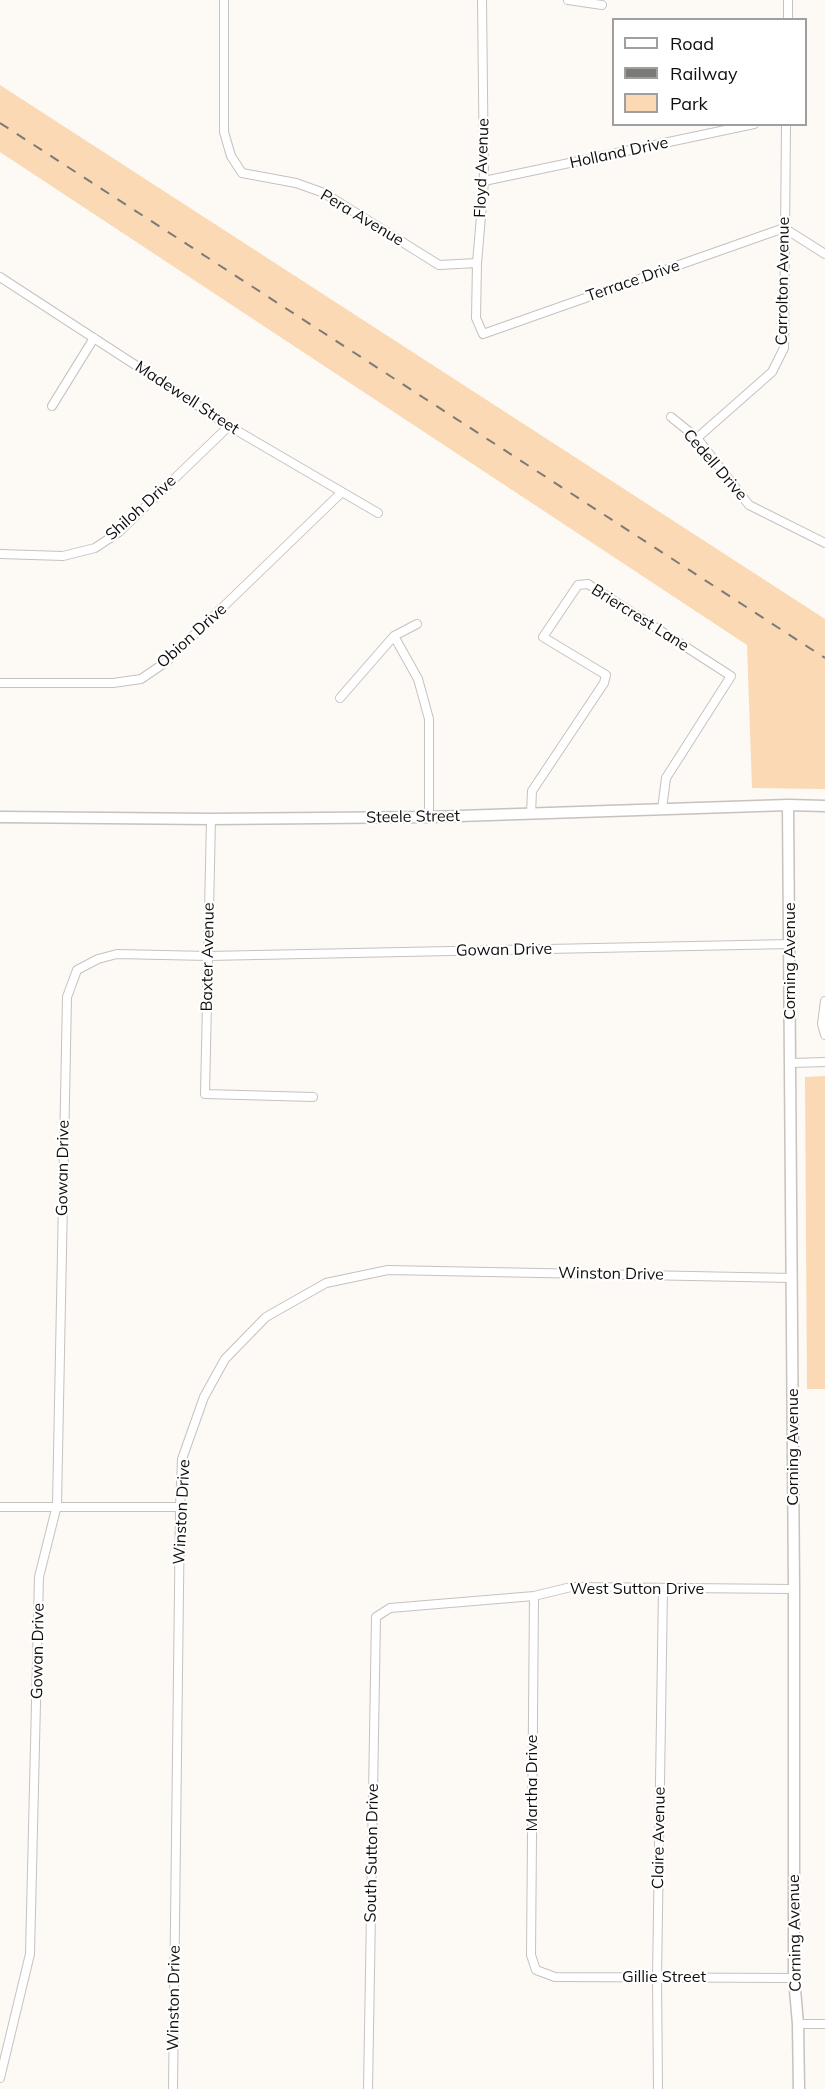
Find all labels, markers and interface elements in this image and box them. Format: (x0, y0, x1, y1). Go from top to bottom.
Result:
legend (612, 18, 807, 126)
text: Road (670, 32, 714, 55)
text: Railway (670, 62, 738, 85)
text: Park (670, 92, 708, 115)
street label: Floyd Avenue (471, 118, 493, 218)
street label: Holland Drive (568, 133, 670, 173)
street label: Pera Avenue (317, 186, 407, 250)
street label: Carrolton Avenue (772, 217, 794, 345)
street label: Terrace Drive (584, 256, 682, 306)
street label: Madewell Street (131, 357, 243, 439)
street label: Cedell Drive (679, 426, 751, 504)
street label: Shiloh Drive (102, 471, 180, 545)
street label: Briercrest Lane (588, 580, 692, 656)
street label: Obion Drive (153, 600, 231, 672)
street label: Steele Street (366, 807, 460, 827)
street label: Baxter Avenue (197, 902, 219, 1012)
street label: Corning Avenue (780, 902, 800, 1020)
street label: Gowan Drive (456, 940, 552, 960)
street label: Gowan Drive (53, 1120, 73, 1216)
street label: Winston Drive (558, 1263, 664, 1285)
street label: Corning Avenue (783, 1388, 803, 1506)
street label: Winston Drive (170, 1459, 194, 1565)
street label: West Sutton Drive (570, 1579, 704, 1599)
street label: Gowan Drive (28, 1603, 48, 1699)
street label: Martha Drive (522, 1735, 542, 1831)
street label: South Sutton Drive (361, 1783, 383, 1923)
street label: Claire Avenue (649, 1787, 669, 1889)
street label: Corning Avenue (784, 1874, 806, 1992)
street label: Winston Drive (163, 1945, 185, 2051)
street label: Gillie Street (622, 1967, 706, 1987)

